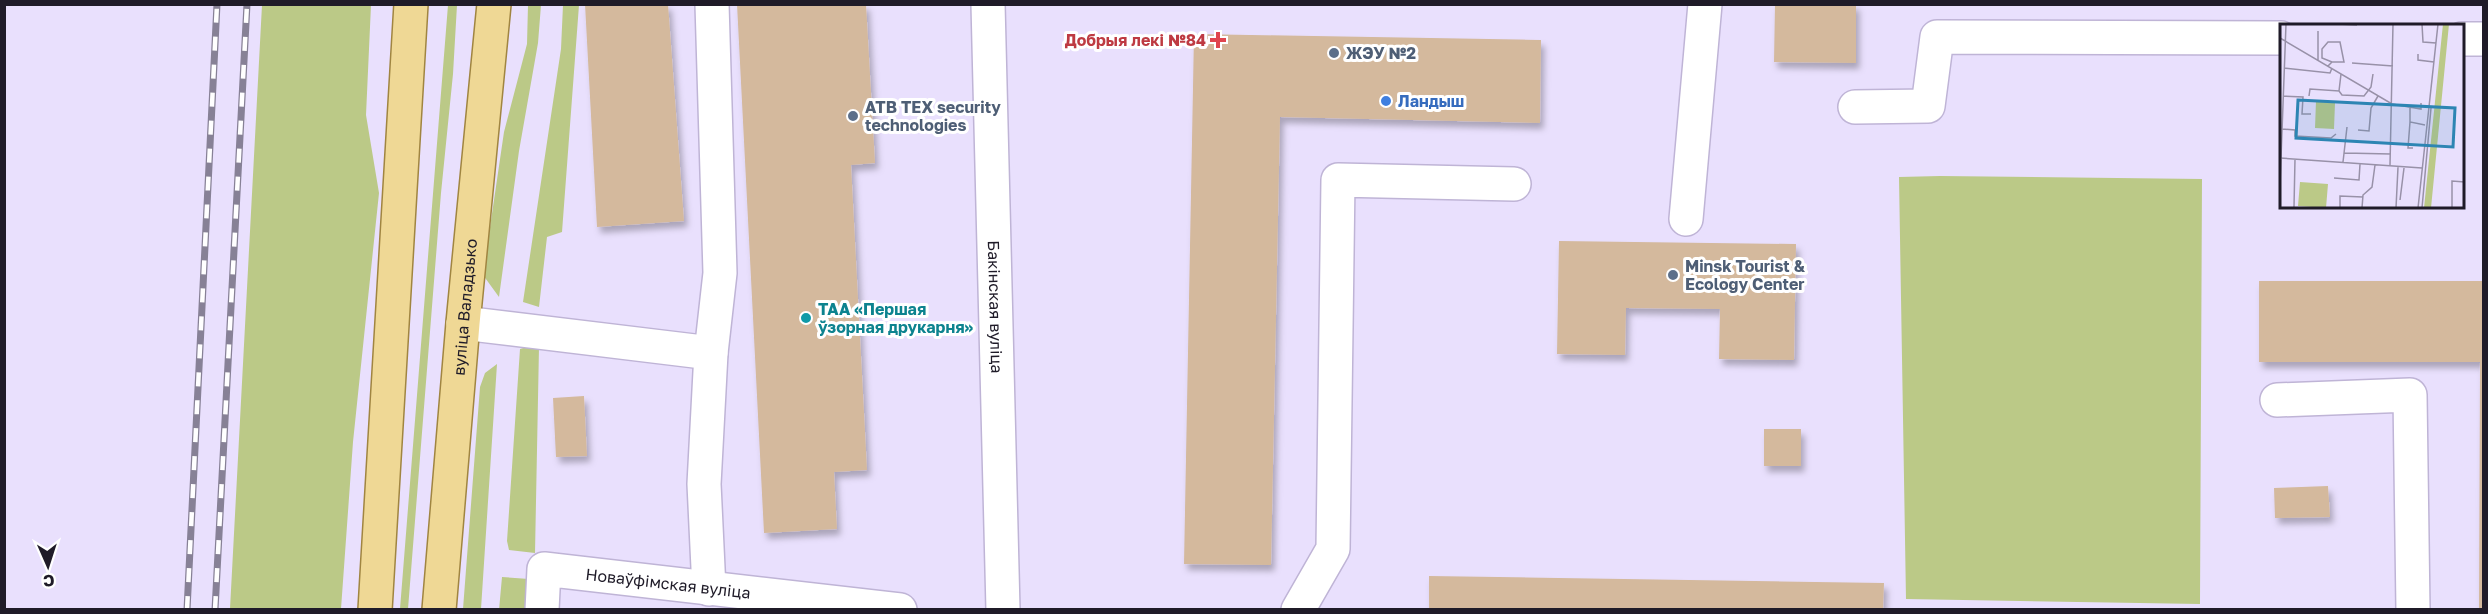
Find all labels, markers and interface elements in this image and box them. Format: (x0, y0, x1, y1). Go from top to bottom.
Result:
inset map (2280, 24, 2464, 208)
place label: Добрыя лекі №84 (1065, 30, 1206, 50)
marker: Добрыя лекі №84 (1211, 33, 1225, 47)
place label: ЖЭУ №2 (1346, 43, 1416, 63)
marker: ЖЭУ №2 (1327, 46, 1341, 60)
place label: Ландыш (1398, 91, 1464, 111)
marker: Ландыш (1379, 94, 1393, 108)
place label: ATB TEX security technologies (865, 97, 1001, 135)
marker: ATB TEX security technologies (846, 109, 860, 123)
street label: вуліца Валадзько (449, 238, 481, 376)
street label: Бакінская вуліца (984, 240, 1007, 374)
place label: Minsk Tourist & Ecology Center (1685, 256, 1806, 294)
marker: Minsk Tourist & Ecology Center (1666, 268, 1680, 282)
place label: ТАА «Першая ўзорная друкарня» (818, 299, 973, 337)
marker: ТАА «Першая ўзорная друкарня» (799, 311, 813, 325)
north arrow (18, 536, 78, 596)
street label: Новаўфімская вуліца (585, 564, 752, 603)
text: С (43, 571, 55, 591)

